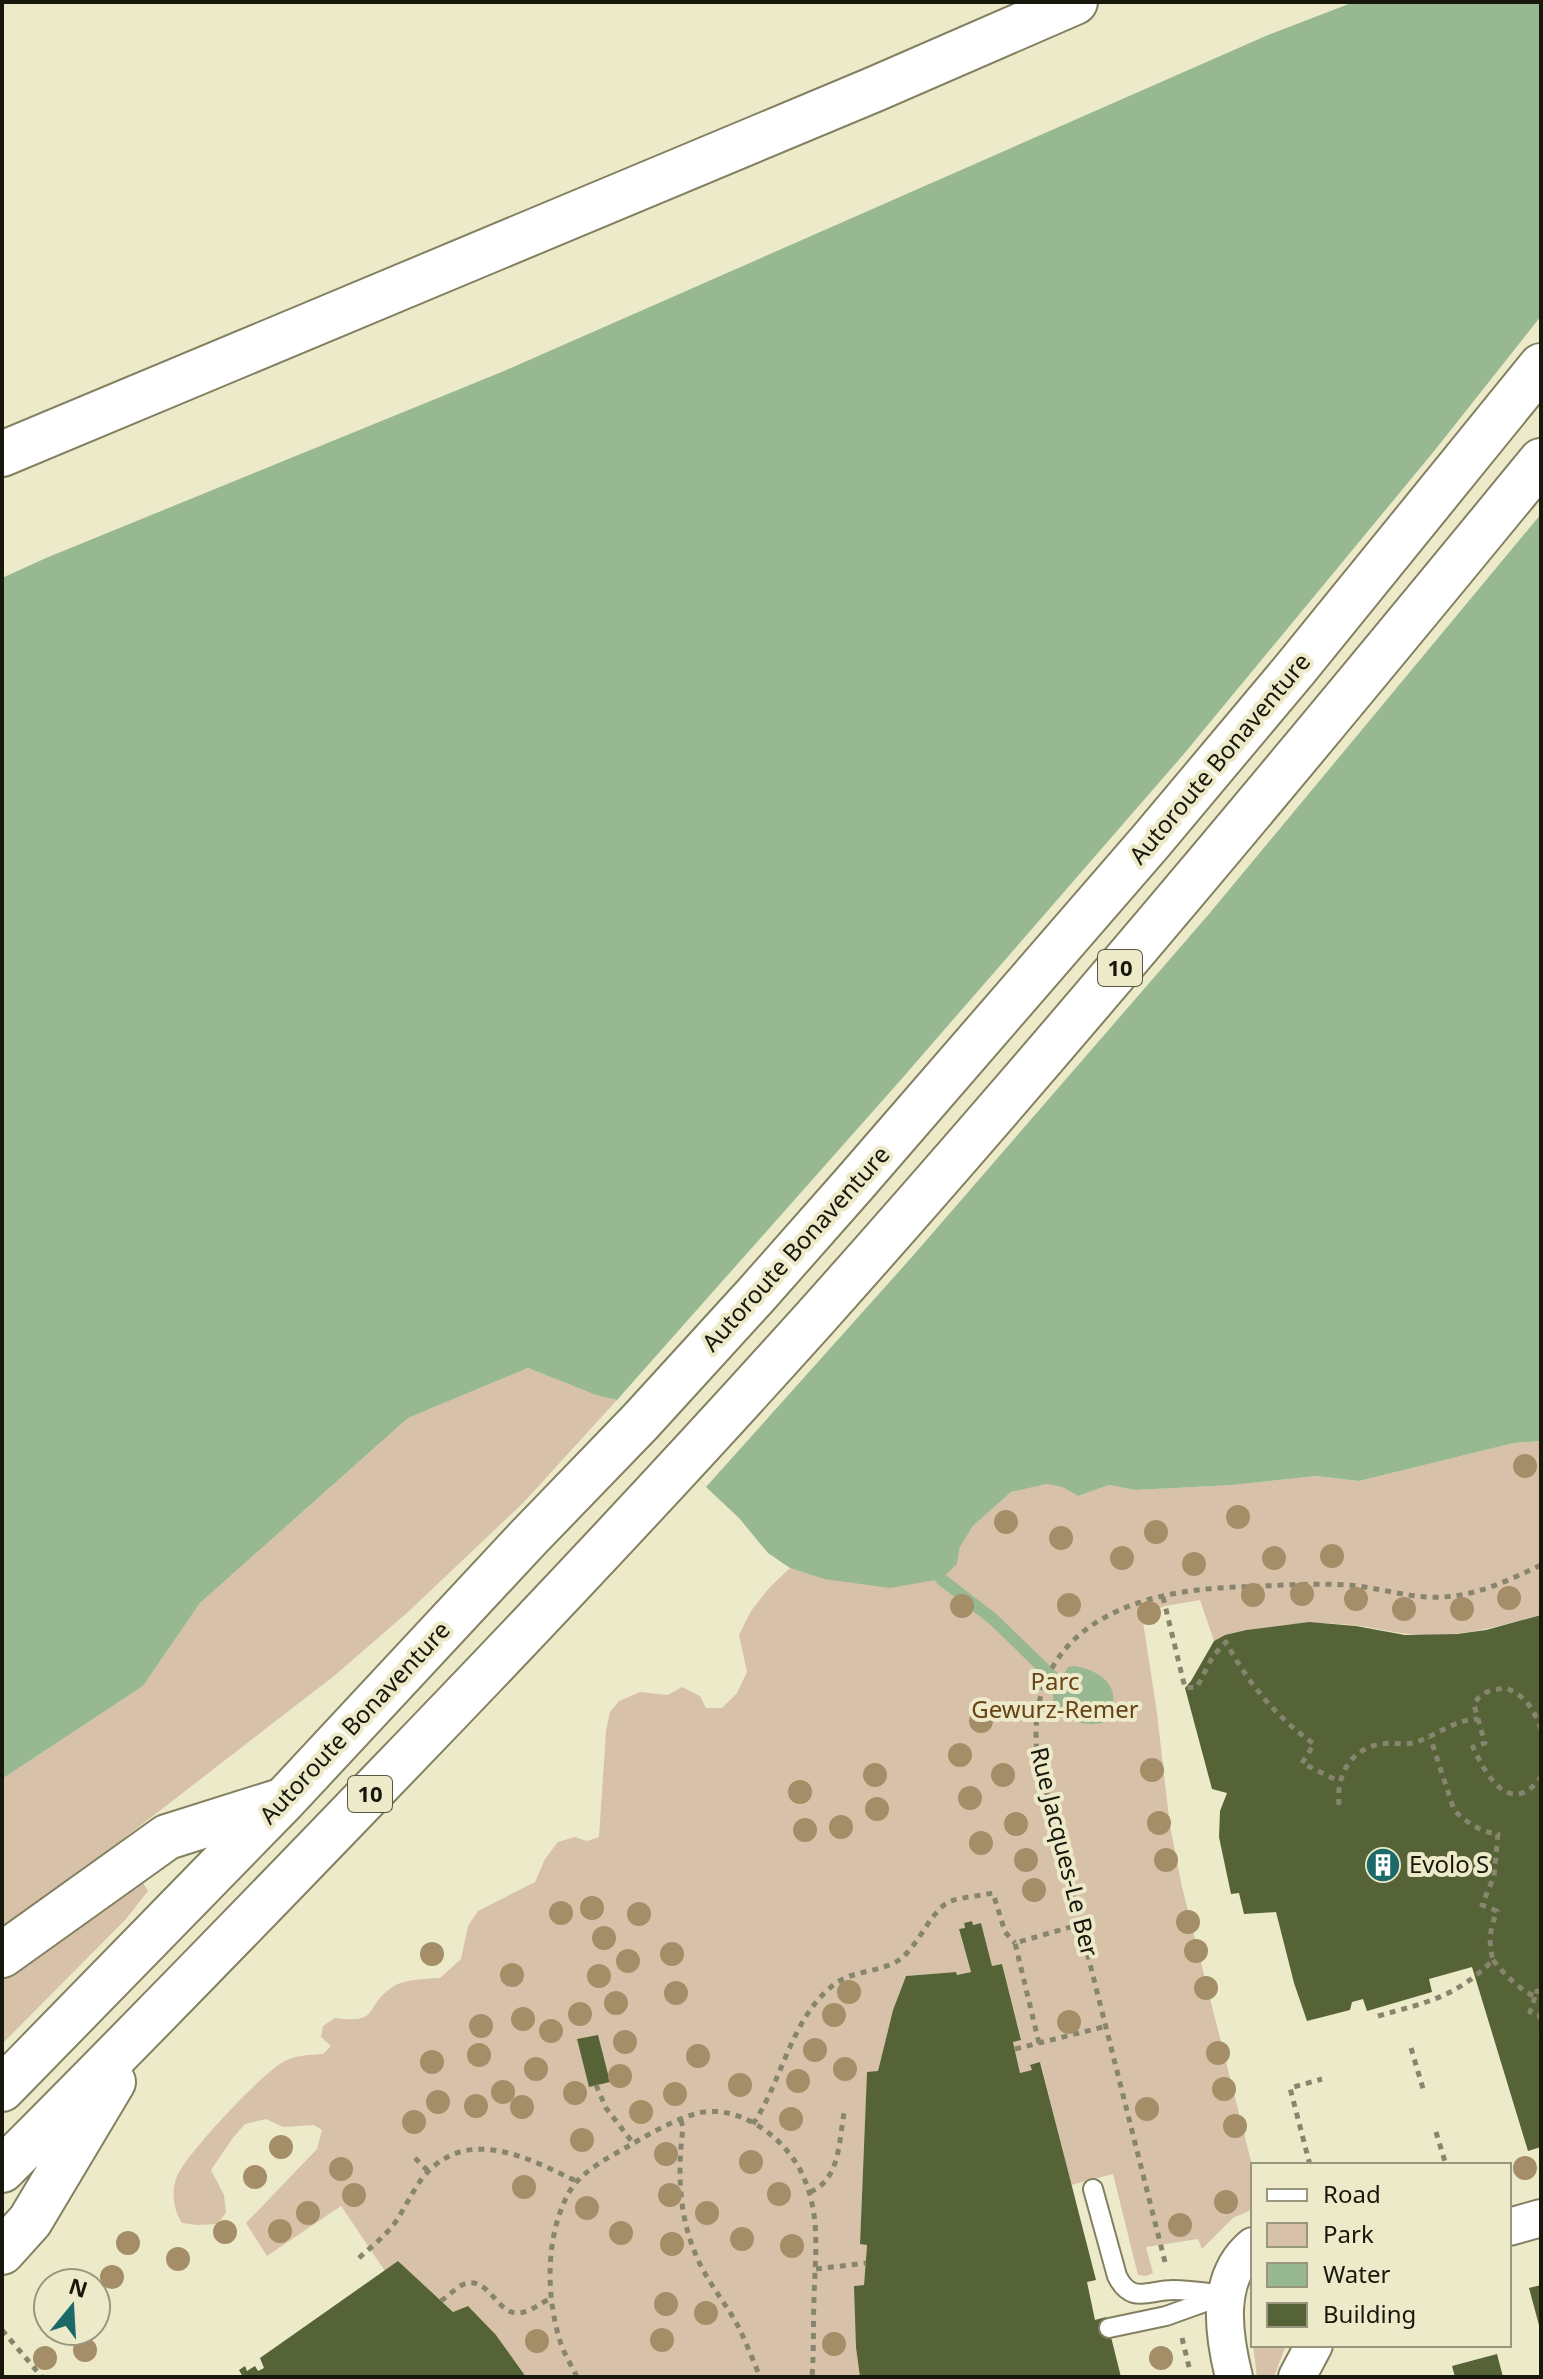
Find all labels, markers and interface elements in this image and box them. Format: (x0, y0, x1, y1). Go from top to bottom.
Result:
street label: Autoroute Bonaventure (1121, 646, 1317, 871)
road number: 10 (1098, 950, 1142, 986)
street label: Autoroute Bonaventure (694, 1138, 896, 1358)
street label: Autoroute Bonaventure (251, 1613, 457, 1831)
park label: Parc Gewurz-Remer (971, 1664, 1139, 1725)
street label: Rue Jacques-Le Ber (1023, 1743, 1107, 1960)
road number: 10 (348, 1776, 392, 1812)
building icon: Evolo S (1364, 1846, 1402, 1884)
place label: Evolo S (1409, 1847, 1489, 1880)
legend (1251, 2163, 1511, 2347)
text: Road (1323, 2177, 1381, 2210)
text: Park (1323, 2217, 1374, 2250)
text: Water (1323, 2257, 1391, 2290)
north arrow (32, 2267, 112, 2347)
text: N (65, 2270, 92, 2304)
text: Building (1323, 2297, 1416, 2330)

